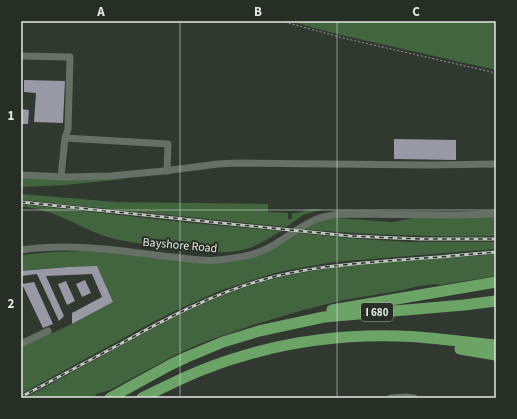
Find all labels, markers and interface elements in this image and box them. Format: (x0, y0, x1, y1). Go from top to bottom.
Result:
text: A (96, 3, 105, 21)
text: B (254, 3, 262, 21)
text: C (412, 3, 420, 21)
text: 1 (8, 107, 15, 125)
street label: Bayshore Road (142, 234, 218, 257)
text: 2 (8, 295, 15, 313)
road number: I 680 (361, 303, 393, 321)

